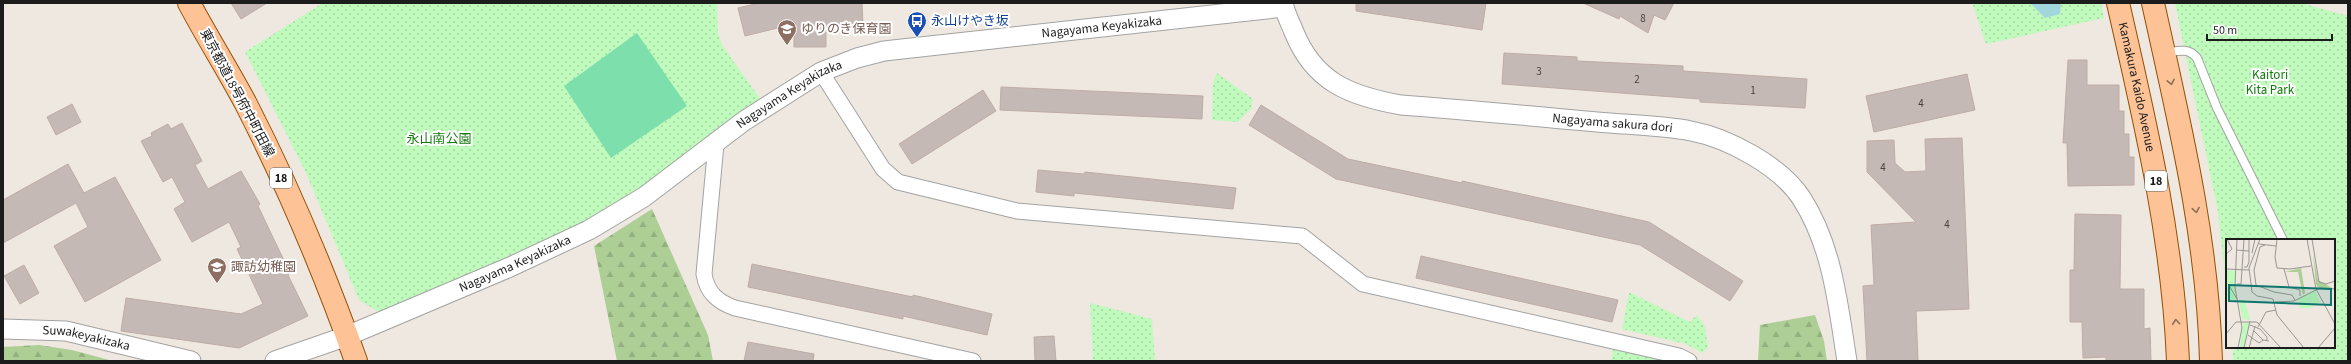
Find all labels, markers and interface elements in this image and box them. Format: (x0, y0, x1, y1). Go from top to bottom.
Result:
bus stop icon: 永山けやき坂 (906, 10, 928, 38)
street label: Nagayama Keyakizaka (1041, 11, 1163, 43)
house number: 8 (1640, 11, 1646, 26)
place label: 永山けやき坂 (931, 12, 1009, 30)
scale bar (2207, 16, 2332, 42)
school or university icon: ゆりのき保育園 (776, 18, 798, 46)
place label: ゆりのき保育園 (801, 20, 892, 38)
street label: Kamakura Kaido Avenue (2114, 20, 2160, 153)
text: 50 m (2213, 22, 2237, 39)
street label: 東京都道18号府中町田線 (196, 26, 278, 160)
street label: Nagayama Keyakizaka (732, 56, 845, 133)
house number: 3 (1536, 64, 1542, 79)
park label: Kaitori Kita Park (2246, 66, 2295, 99)
house number: 2 (1634, 72, 1640, 87)
one-way arrow (2166, 79, 2174, 85)
house number: 1 (1750, 83, 1756, 98)
house number: 4 (1918, 96, 1924, 111)
street label: Nagayama sakura dori (1551, 109, 1674, 137)
park label: 永山南公園 (406, 130, 472, 148)
house number: 4 (1880, 160, 1886, 175)
road number: 18 (270, 168, 292, 188)
road number: 18 (2145, 171, 2167, 191)
one-way arrow (2191, 207, 2200, 213)
house number: 4 (1944, 217, 1950, 232)
street label: Nagayama Keyakizaka (456, 231, 574, 297)
inset map (2226, 239, 2335, 348)
school or university icon: 諏訪幼稚園 (206, 256, 228, 284)
place label: 諏訪幼稚園 (231, 258, 296, 276)
one-way arrow (2171, 319, 2180, 325)
street label: Suwakeyakizaka (42, 321, 132, 355)

